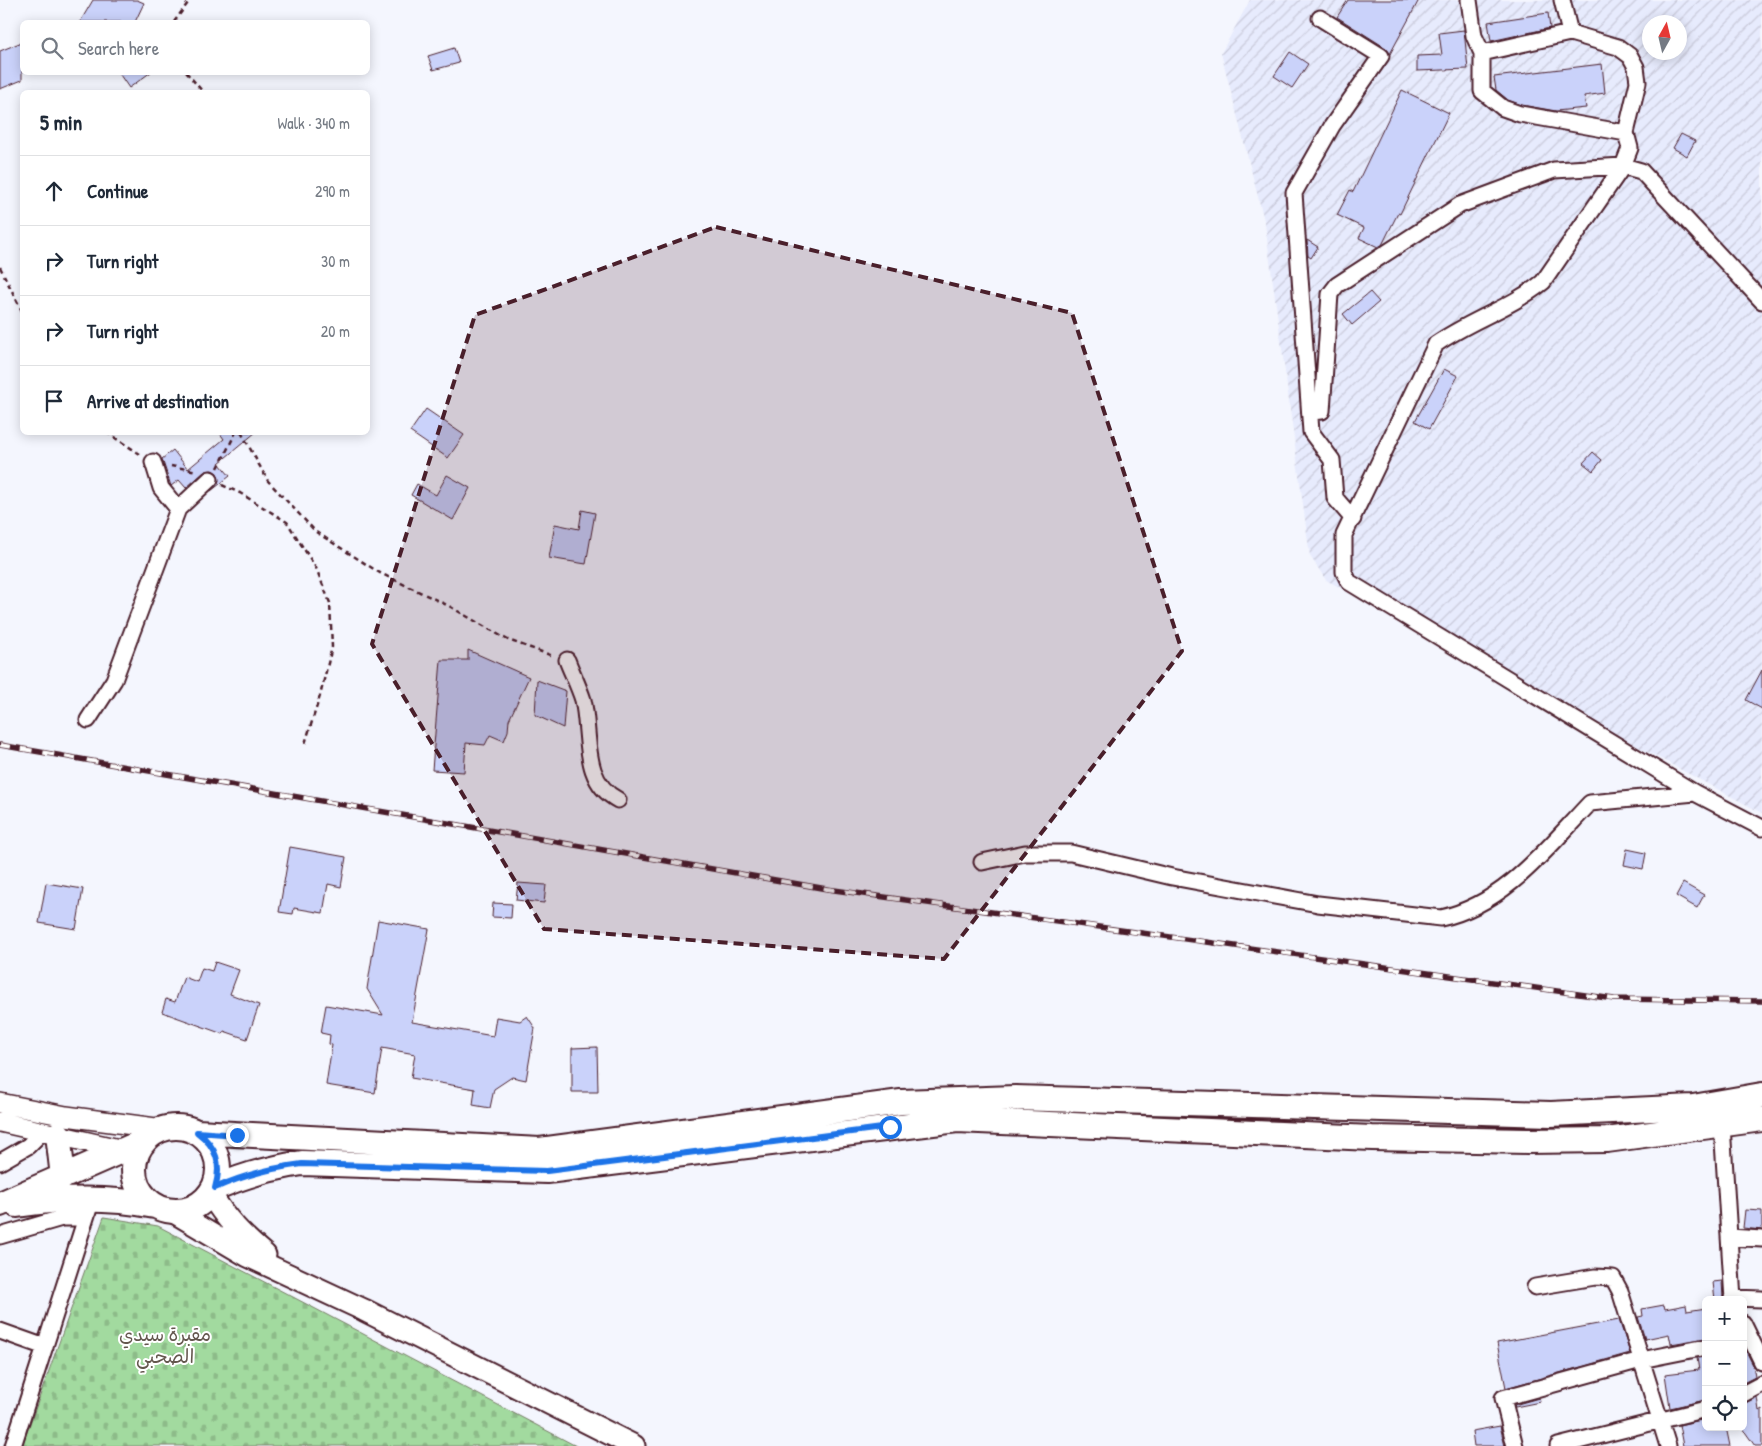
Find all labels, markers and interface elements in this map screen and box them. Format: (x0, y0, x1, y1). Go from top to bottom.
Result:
north arrow (1642, 15, 1687, 60)
search box (20, 20, 370, 75)
icon: search (38, 34, 66, 62)
text: Search here (78, 35, 159, 61)
text: 5 min (40, 108, 82, 137)
text: Walk · 340 m (278, 112, 350, 134)
icon: ahead (40, 177, 68, 205)
text: Continue (87, 178, 148, 204)
text: 290 m (315, 180, 350, 202)
icon: right (40, 247, 68, 275)
text: Turn right (87, 248, 158, 274)
text: 30 m (321, 250, 350, 272)
icon: right (40, 317, 68, 345)
text: Turn right (87, 318, 158, 344)
text: 20 m (321, 320, 350, 342)
icon: arrive (40, 387, 68, 415)
text: Arrive at destination (87, 388, 229, 414)
route start (879, 1116, 902, 1139)
route end (226, 1124, 249, 1147)
map controls (1702, 1296, 1747, 1431)
button: + (1702, 1296, 1747, 1341)
park label: مقبرة سيدي الصحبي (119, 1321, 211, 1373)
button: − (1702, 1341, 1747, 1386)
button: locate (1702, 1386, 1747, 1431)

